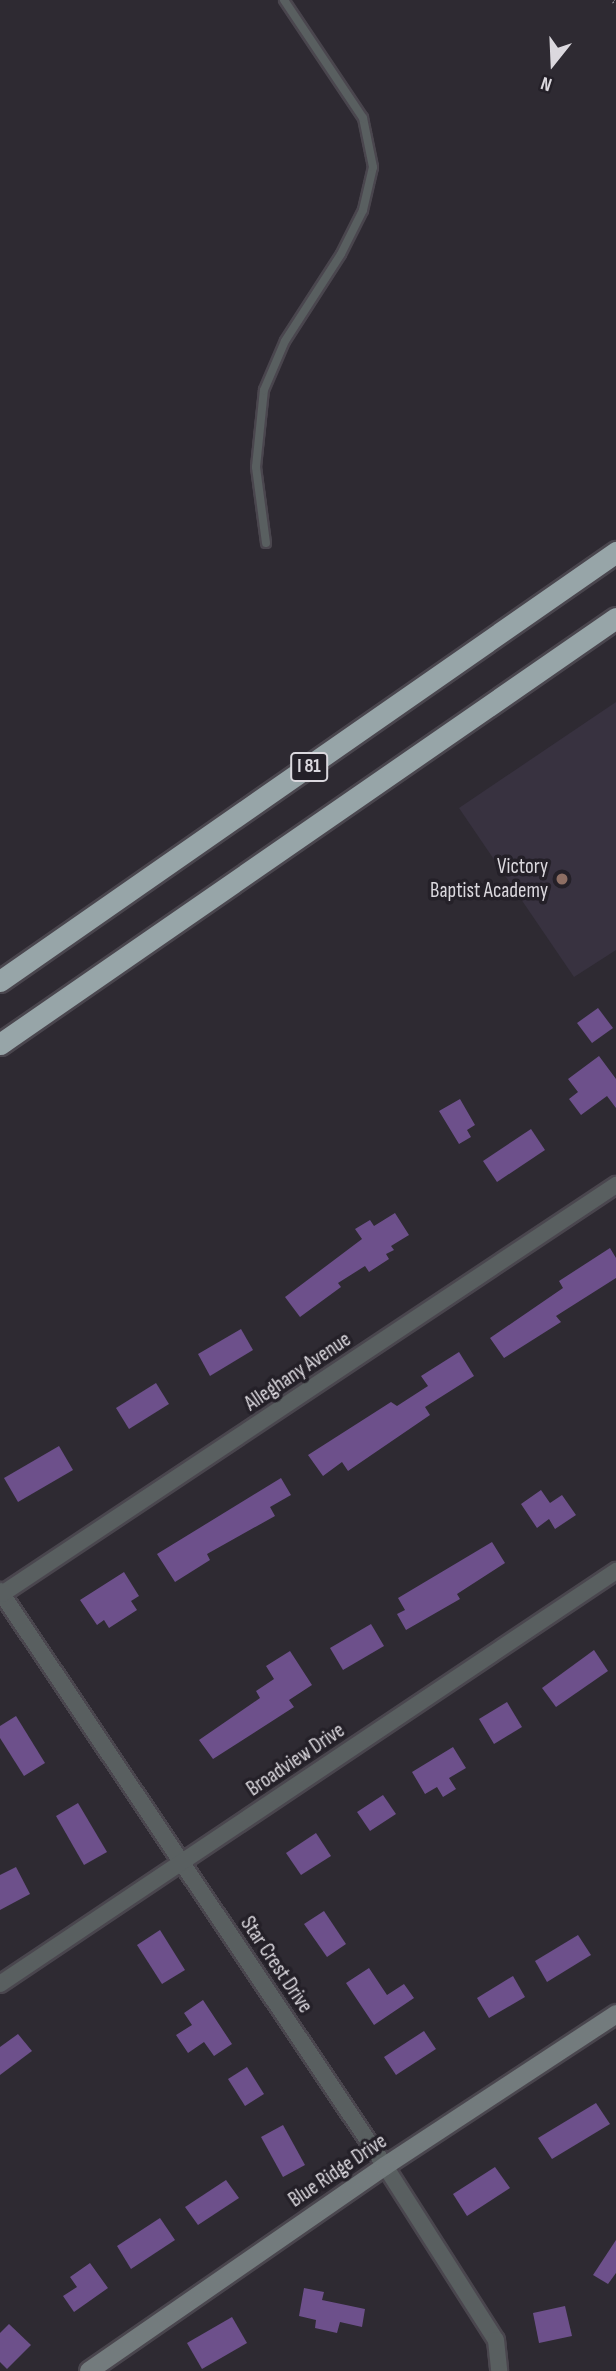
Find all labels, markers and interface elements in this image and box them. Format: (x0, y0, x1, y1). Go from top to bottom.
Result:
north arrow (518, 28, 588, 98)
text: N (538, 71, 555, 96)
road number: I 81 (290, 752, 328, 782)
place label: Victory Baptist Academy (430, 854, 548, 904)
marker: Victory Baptist Academy (554, 871, 570, 887)
street label: Alleghany Avenue (240, 1327, 356, 1417)
street label: Broadview Drive (242, 1718, 350, 1802)
street label: Star Crest Drive (235, 1912, 317, 2018)
street label: Blue Ridge Drive (284, 2129, 392, 2213)

